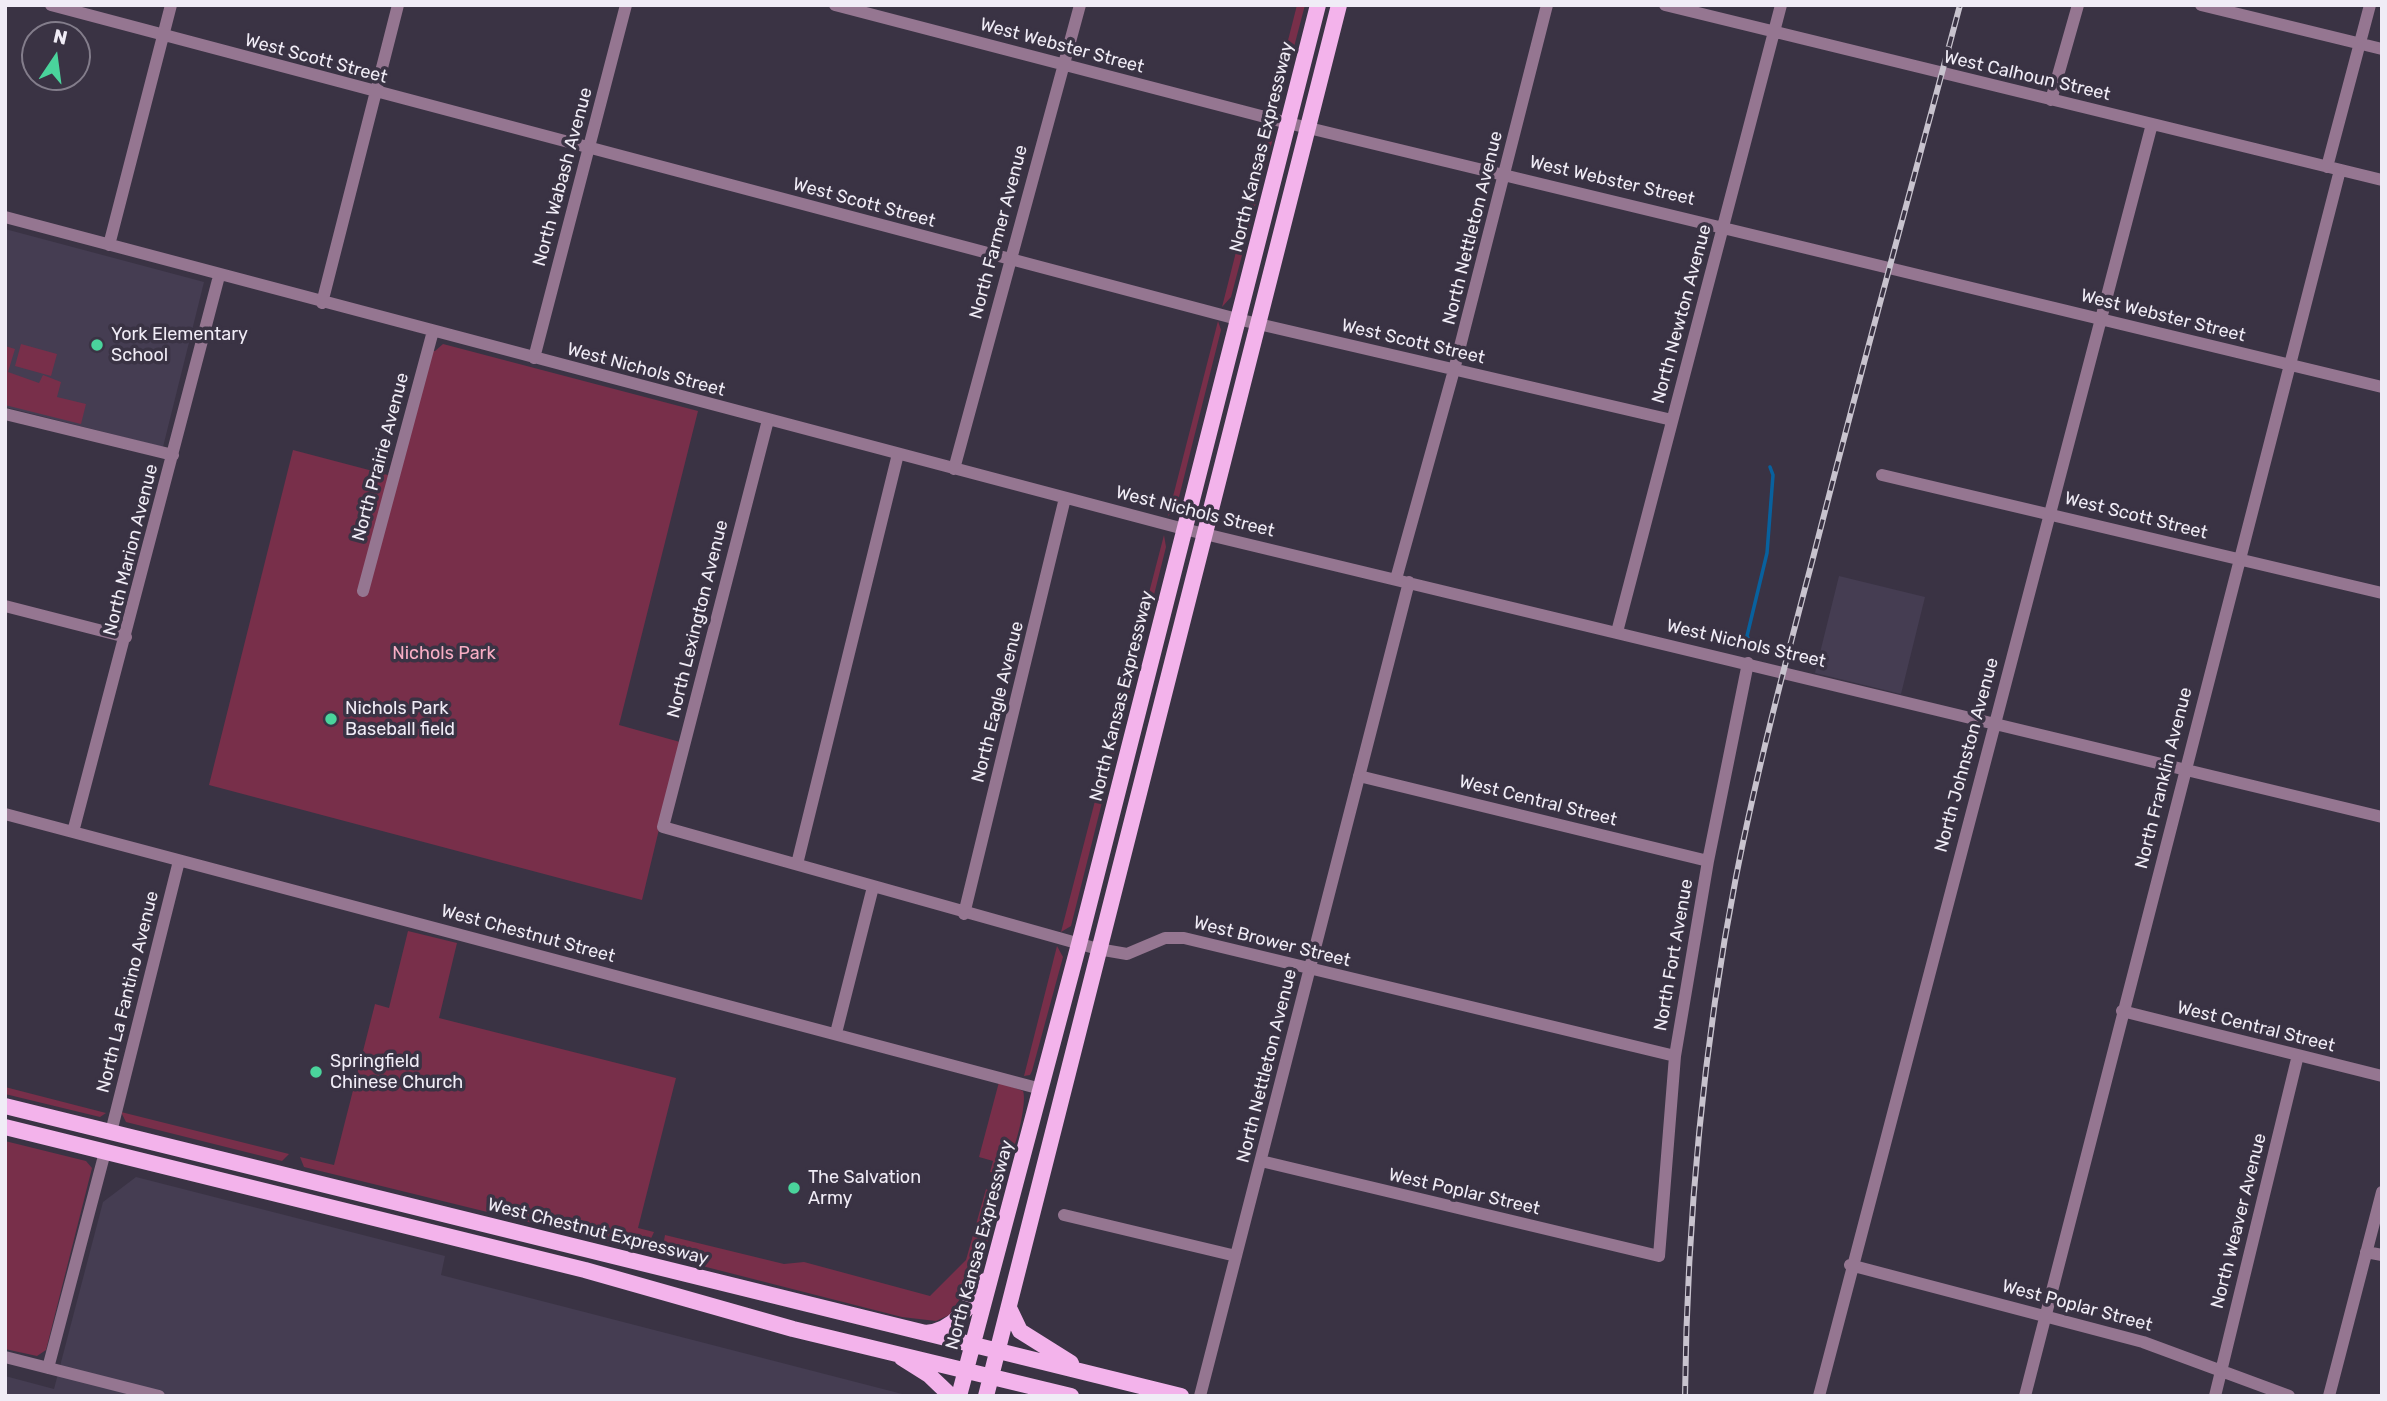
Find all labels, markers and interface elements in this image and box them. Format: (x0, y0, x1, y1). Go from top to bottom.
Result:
street label: West Webster Street (978, 14, 1146, 78)
north arrow (21, 21, 91, 91)
text: N (51, 24, 70, 50)
street label: West Scott Street (242, 30, 390, 88)
street label: North Kansas Expressway (1225, 39, 1299, 255)
street label: West Calhoun Street (1941, 46, 2113, 106)
street label: North Wabash Avenue (529, 85, 597, 269)
street label: North Nettleton Avenue (1438, 129, 1508, 327)
street label: North Farmer Avenue (965, 143, 1033, 321)
street label: West Webster Street (1527, 151, 1697, 211)
street label: West Scott Street (790, 174, 938, 232)
street label: North Newton Avenue (1648, 222, 1716, 406)
street label: West Webster Street (2078, 285, 2248, 347)
street label: West Scott Street (1339, 315, 1487, 369)
place label: York Elementary School (111, 324, 248, 366)
marker: York Elementary School (89, 337, 105, 353)
street label: West Nichols Street (565, 338, 727, 402)
street label: North Prairie Avenue (348, 370, 414, 544)
street label: North Marion Avenue (99, 462, 163, 638)
street label: West Nichols Street (1113, 482, 1277, 542)
street label: West Scott Street (2062, 488, 2210, 544)
street label: North Lexington Avenue (663, 518, 733, 720)
street label: North Kansas Expressway (1085, 588, 1159, 804)
street label: West Nichols Street (1664, 615, 1828, 673)
street label: North Eagle Avenue (967, 619, 1029, 785)
park label: Nichols Park (392, 643, 496, 665)
street label: North Johnston Avenue (1931, 655, 2003, 855)
street label: North Franklin Avenue (2131, 685, 2197, 871)
place label: Nichols Park Baseball field (345, 698, 455, 740)
marker: Nichols Park Baseball field (323, 711, 339, 727)
street label: West Central Street (1457, 771, 1619, 831)
street label: North Fort Avenue (1650, 877, 1698, 1033)
street label: North La Fantino Avenue (92, 889, 164, 1095)
street label: West Chestnut Street (439, 900, 617, 968)
street label: West Brower Street (1191, 912, 1353, 972)
street label: North Nettleton Avenue (1232, 967, 1302, 1165)
street label: West Central Street (2175, 997, 2337, 1057)
place label: Springfield Chinese Church (330, 1051, 463, 1094)
marker: Springfield Chinese Church (308, 1064, 324, 1080)
street label: North Weaver Avenue (2207, 1131, 2271, 1311)
street label: North Kansas Expressway (942, 1138, 1018, 1352)
street label: West Poplar Street (1386, 1164, 1542, 1220)
place label: The Salvation Army (808, 1167, 921, 1210)
marker: The Salvation Army (786, 1180, 802, 1196)
street label: West Chestnut Expressway (485, 1194, 711, 1270)
street label: West Poplar Street (1999, 1276, 2155, 1336)

